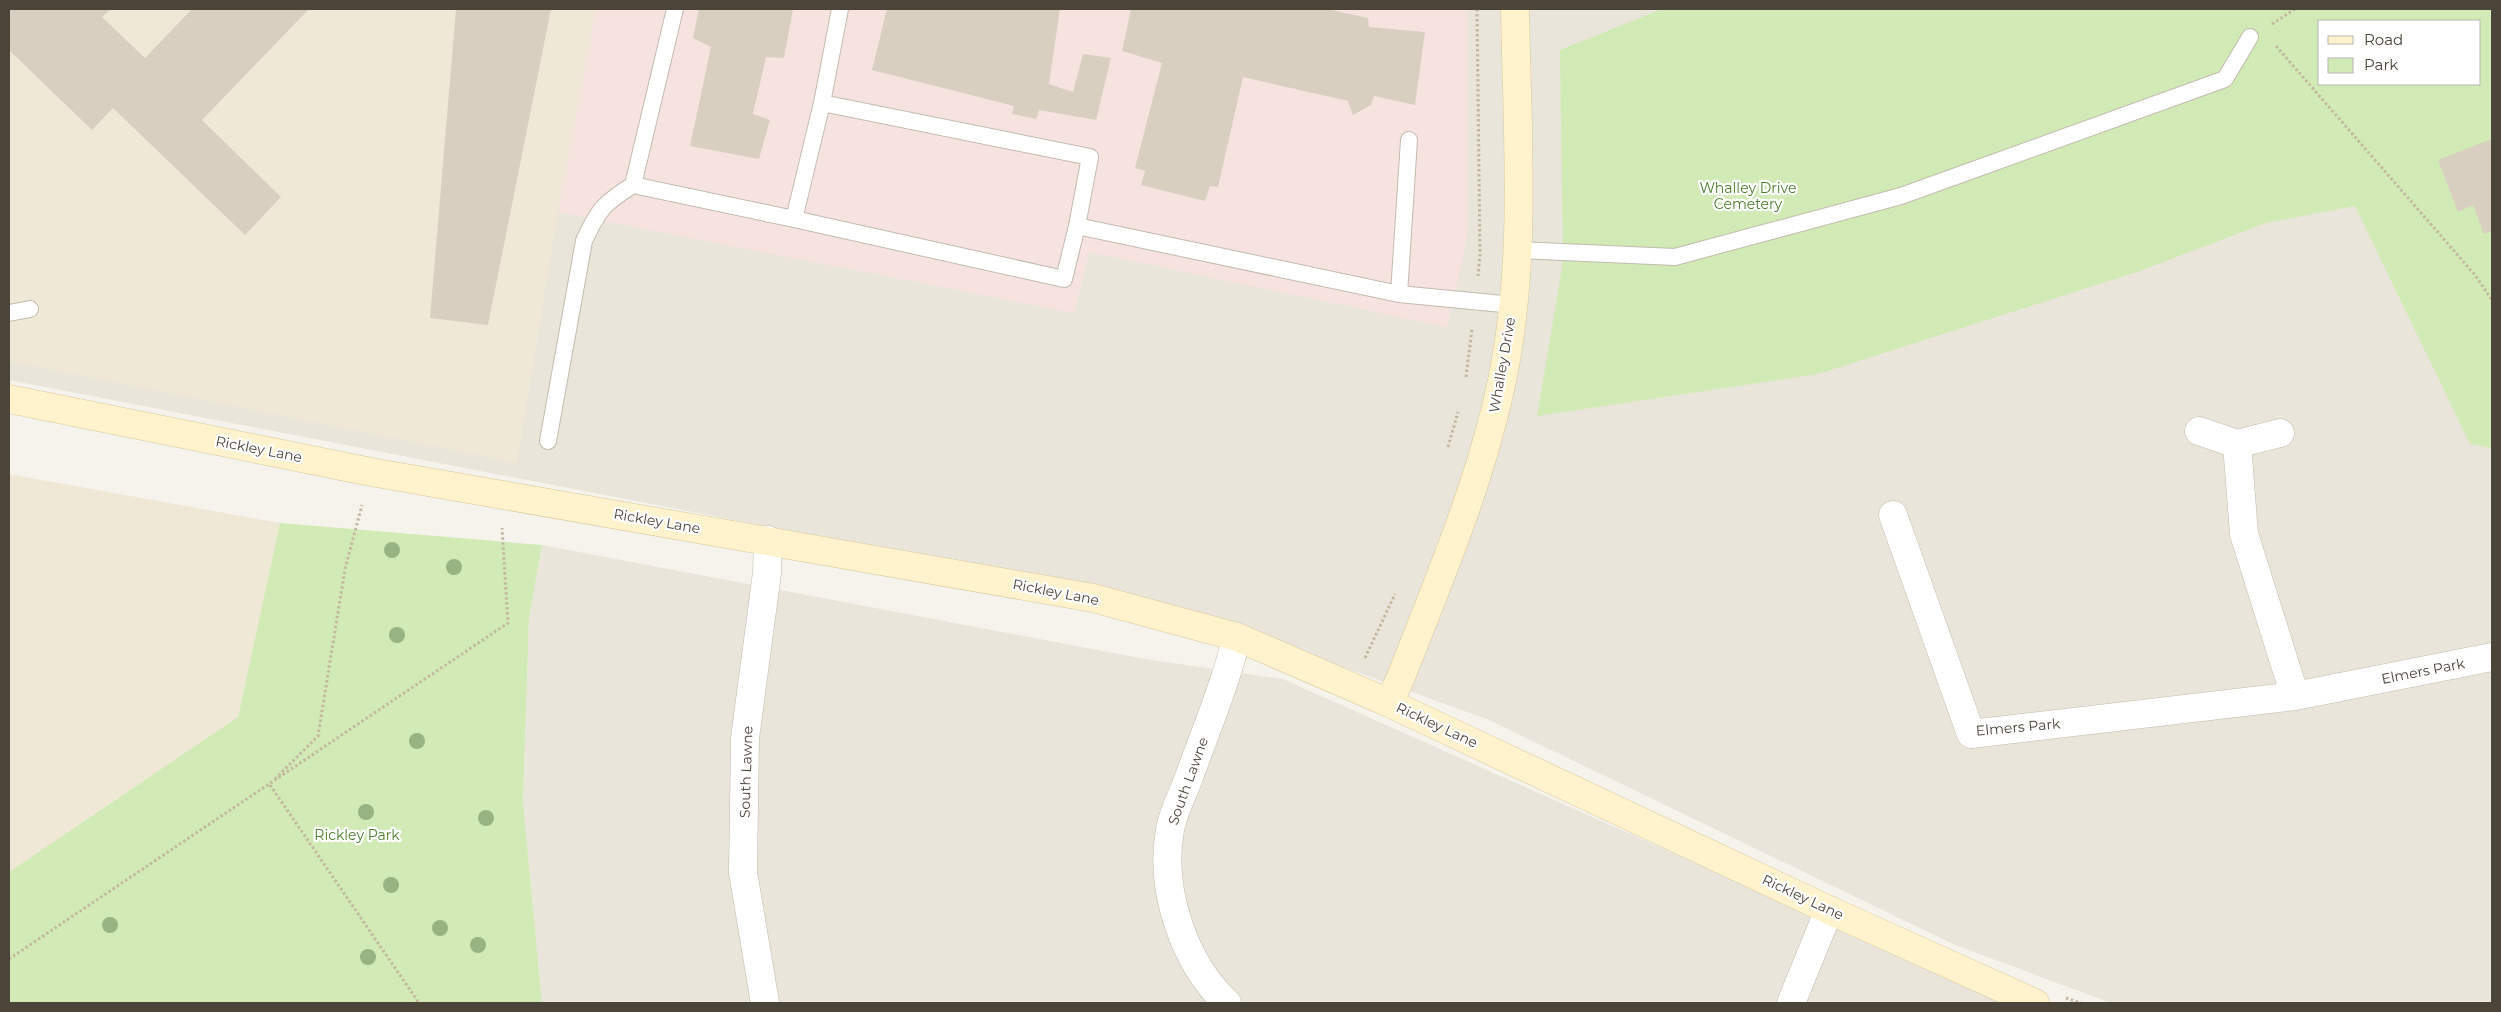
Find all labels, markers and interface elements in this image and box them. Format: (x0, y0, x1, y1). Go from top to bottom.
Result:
legend (2318, 20, 2481, 85)
text: Road (2364, 30, 2403, 49)
text: Park (2364, 55, 2398, 74)
park label: Whalley Drive Cemetery (1700, 179, 1796, 213)
street label: Whalley Drive (1485, 316, 1519, 414)
street label: Rickley Lane (214, 432, 304, 466)
street label: Rickley Lane (612, 505, 702, 537)
street label: Rickley Lane (1011, 575, 1101, 609)
street label: Elmers Park (2380, 654, 2467, 688)
street label: Rickley Lane (1393, 698, 1481, 752)
street label: Elmers Park (1975, 714, 2061, 740)
street label: South Lawne (735, 726, 757, 818)
street label: South Lawne (1164, 735, 1212, 827)
park label: Rickley Park (314, 826, 400, 844)
street label: Rickley Lane (1759, 870, 1847, 924)

